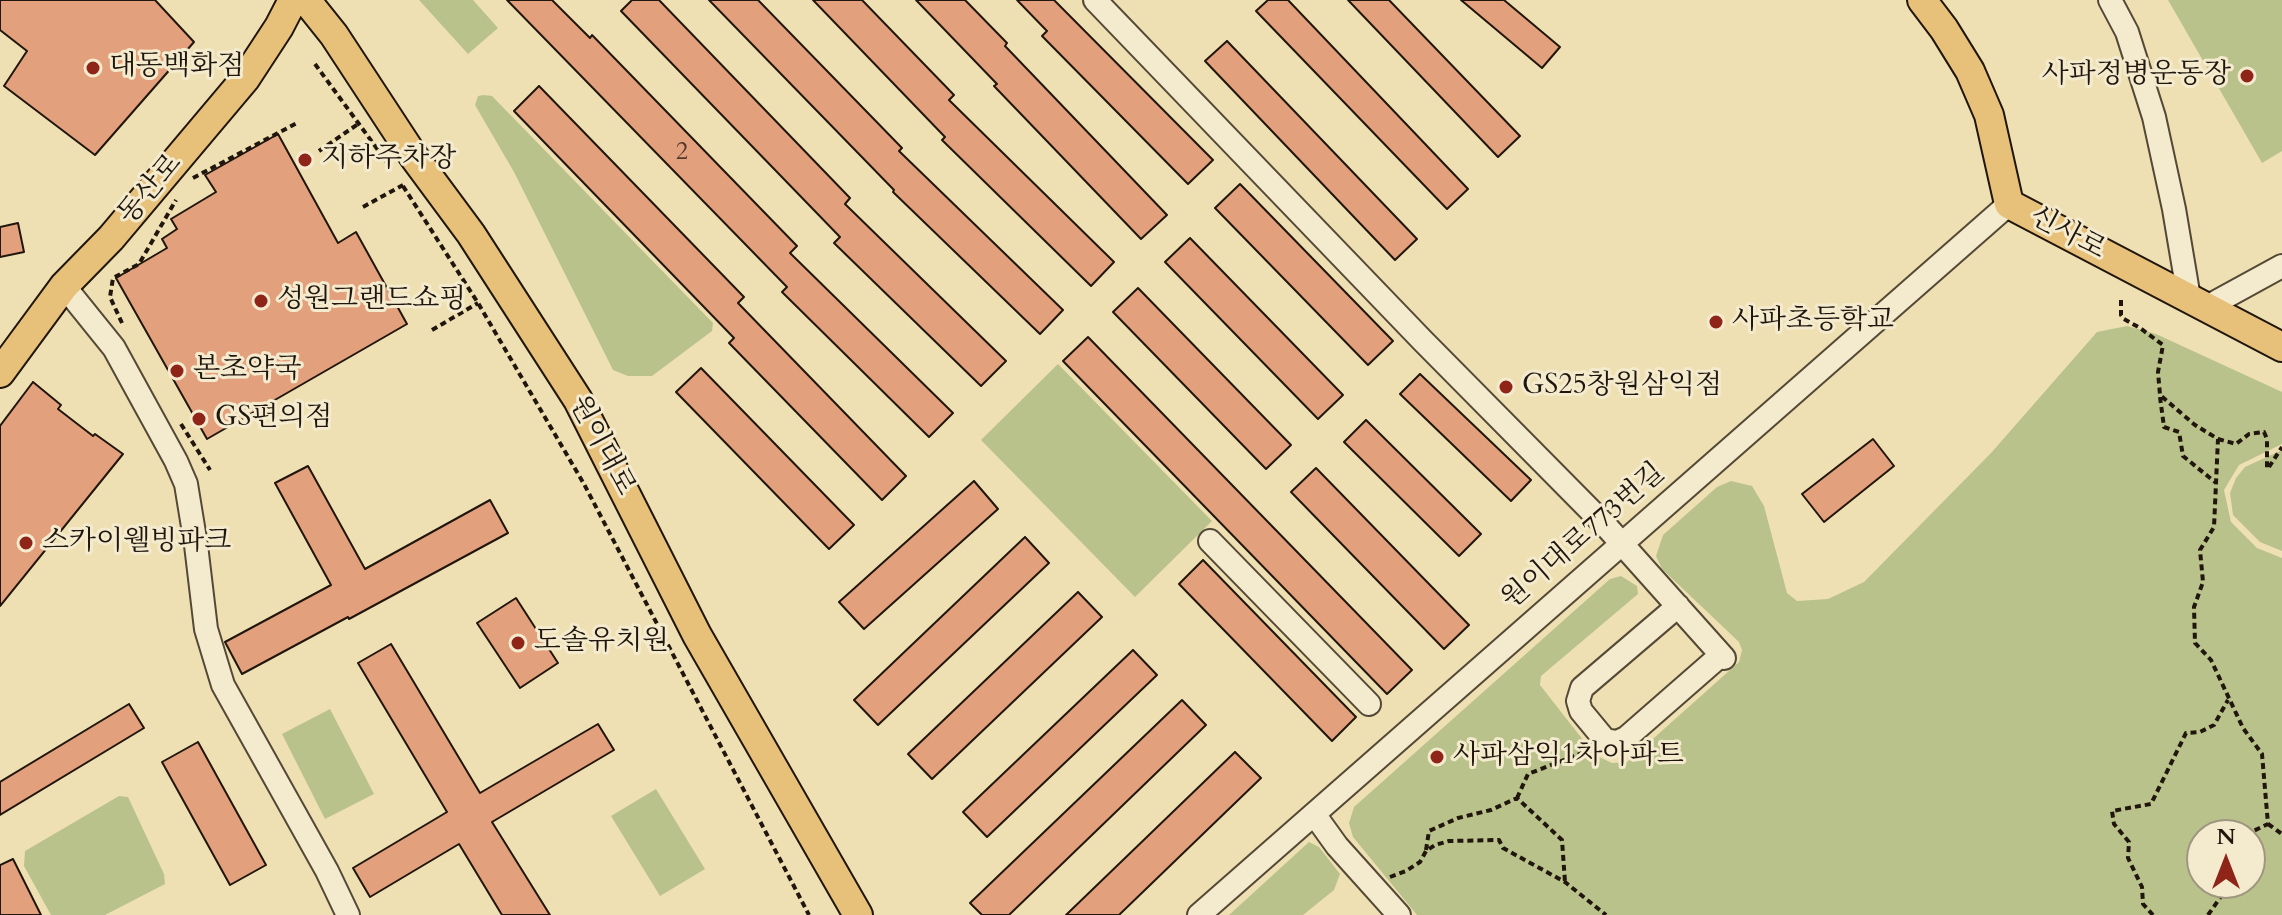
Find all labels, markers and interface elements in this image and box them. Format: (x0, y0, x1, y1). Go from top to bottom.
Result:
place label: 대동백화점 (109, 51, 244, 85)
marker: 대동백화점 (84, 59, 102, 77)
place label: 사파정병운동장 (2042, 59, 2231, 93)
marker: 사파정병운동장 (2238, 67, 2256, 85)
house number: 2 (676, 139, 688, 167)
place label: 지하주차장 (321, 143, 456, 177)
street label: 동산로 (112, 148, 190, 232)
marker: 지하주차장 (296, 151, 314, 169)
street label: 신사로 (2023, 200, 2111, 268)
place label: 성원그랜드쇼핑 (277, 284, 466, 318)
marker: 성원그랜드쇼핑 (252, 292, 270, 310)
place label: 사파초등학교 (1732, 305, 1894, 339)
marker: 사파초등학교 (1707, 313, 1725, 331)
place label: 본초약국 (193, 354, 301, 388)
marker: 본초약국 (168, 362, 186, 380)
place label: GS25창원삼익점 (1522, 370, 1722, 404)
marker: GS25창원삼익점 (1497, 378, 1515, 396)
street label: 원이대로 (561, 390, 641, 502)
place label: GS편의점 (215, 402, 332, 436)
marker: GS편의점 (190, 410, 208, 428)
street label: 원이대로773번길 (1496, 457, 1672, 617)
place label: 스카이웰빙파크 (42, 526, 231, 560)
marker: 스카이웰빙파크 (17, 534, 35, 552)
place label: 도솔유치원 (534, 626, 669, 660)
marker: 도솔유치원 (509, 634, 527, 652)
place label: 사파삼익1차아파트 (1453, 740, 1684, 774)
marker: 사파삼익1차아파트 (1428, 748, 1446, 766)
north arrow (2186, 819, 2266, 899)
text: N (2216, 822, 2236, 852)

